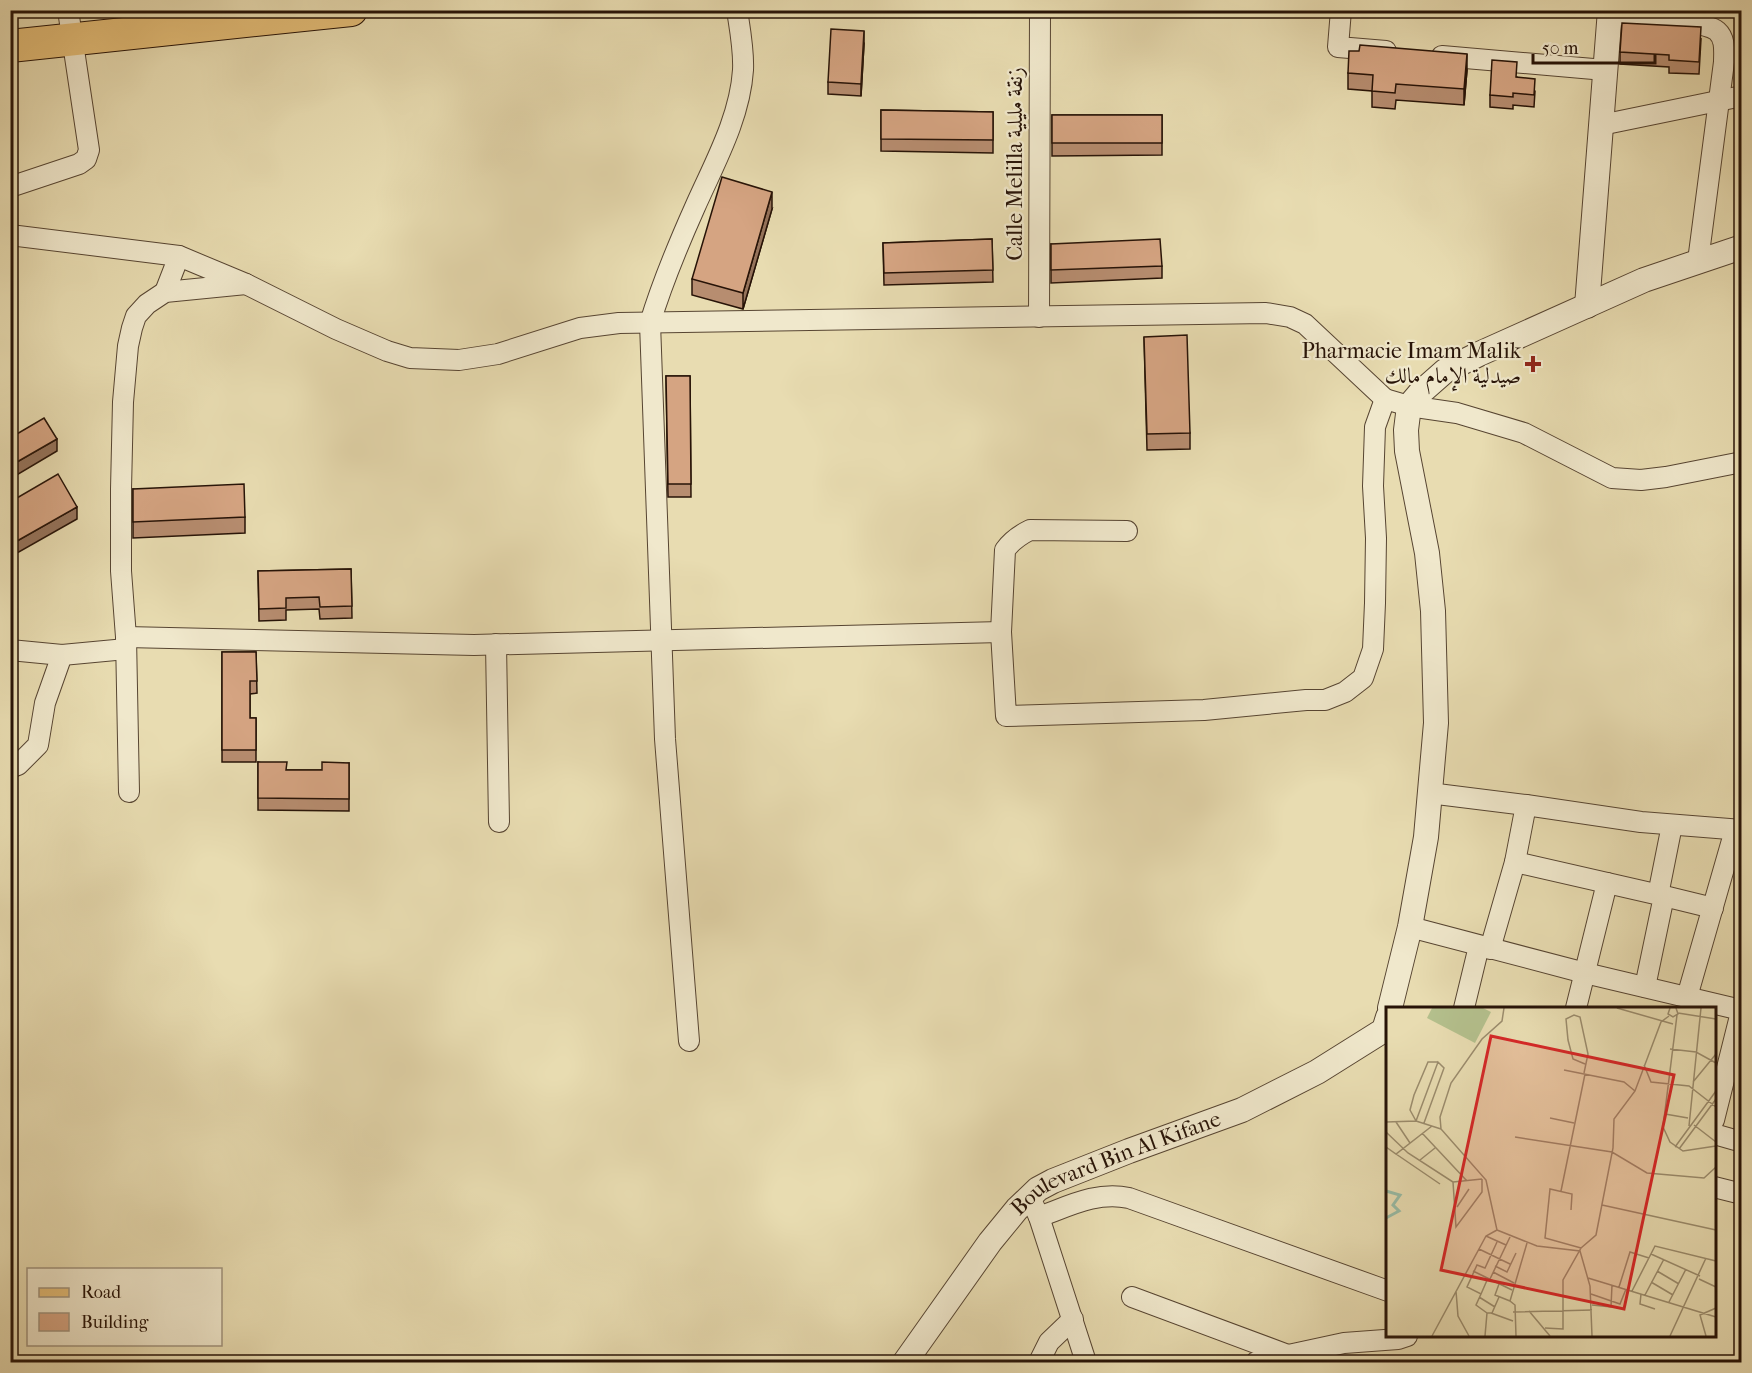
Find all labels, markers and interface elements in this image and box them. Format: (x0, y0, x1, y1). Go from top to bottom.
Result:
scale bar (1533, 27, 1654, 65)
text: 50 m (1542, 38, 1579, 59)
street label: Calle Melilla زنقة مليلية (1002, 67, 1028, 261)
place label: Pharmacie Imam Malik صيدلية الإمام مالك (1301, 338, 1522, 395)
marker: Pharmacie Imam Malik صيدلية الإمام مالك (1526, 357, 1540, 371)
inset map (1386, 1007, 1716, 1337)
street label: Boulevard Bin Al Kifane (1005, 1106, 1224, 1221)
legend (27, 1268, 222, 1346)
text: Road (81, 1282, 121, 1303)
text: Building (81, 1312, 149, 1333)

